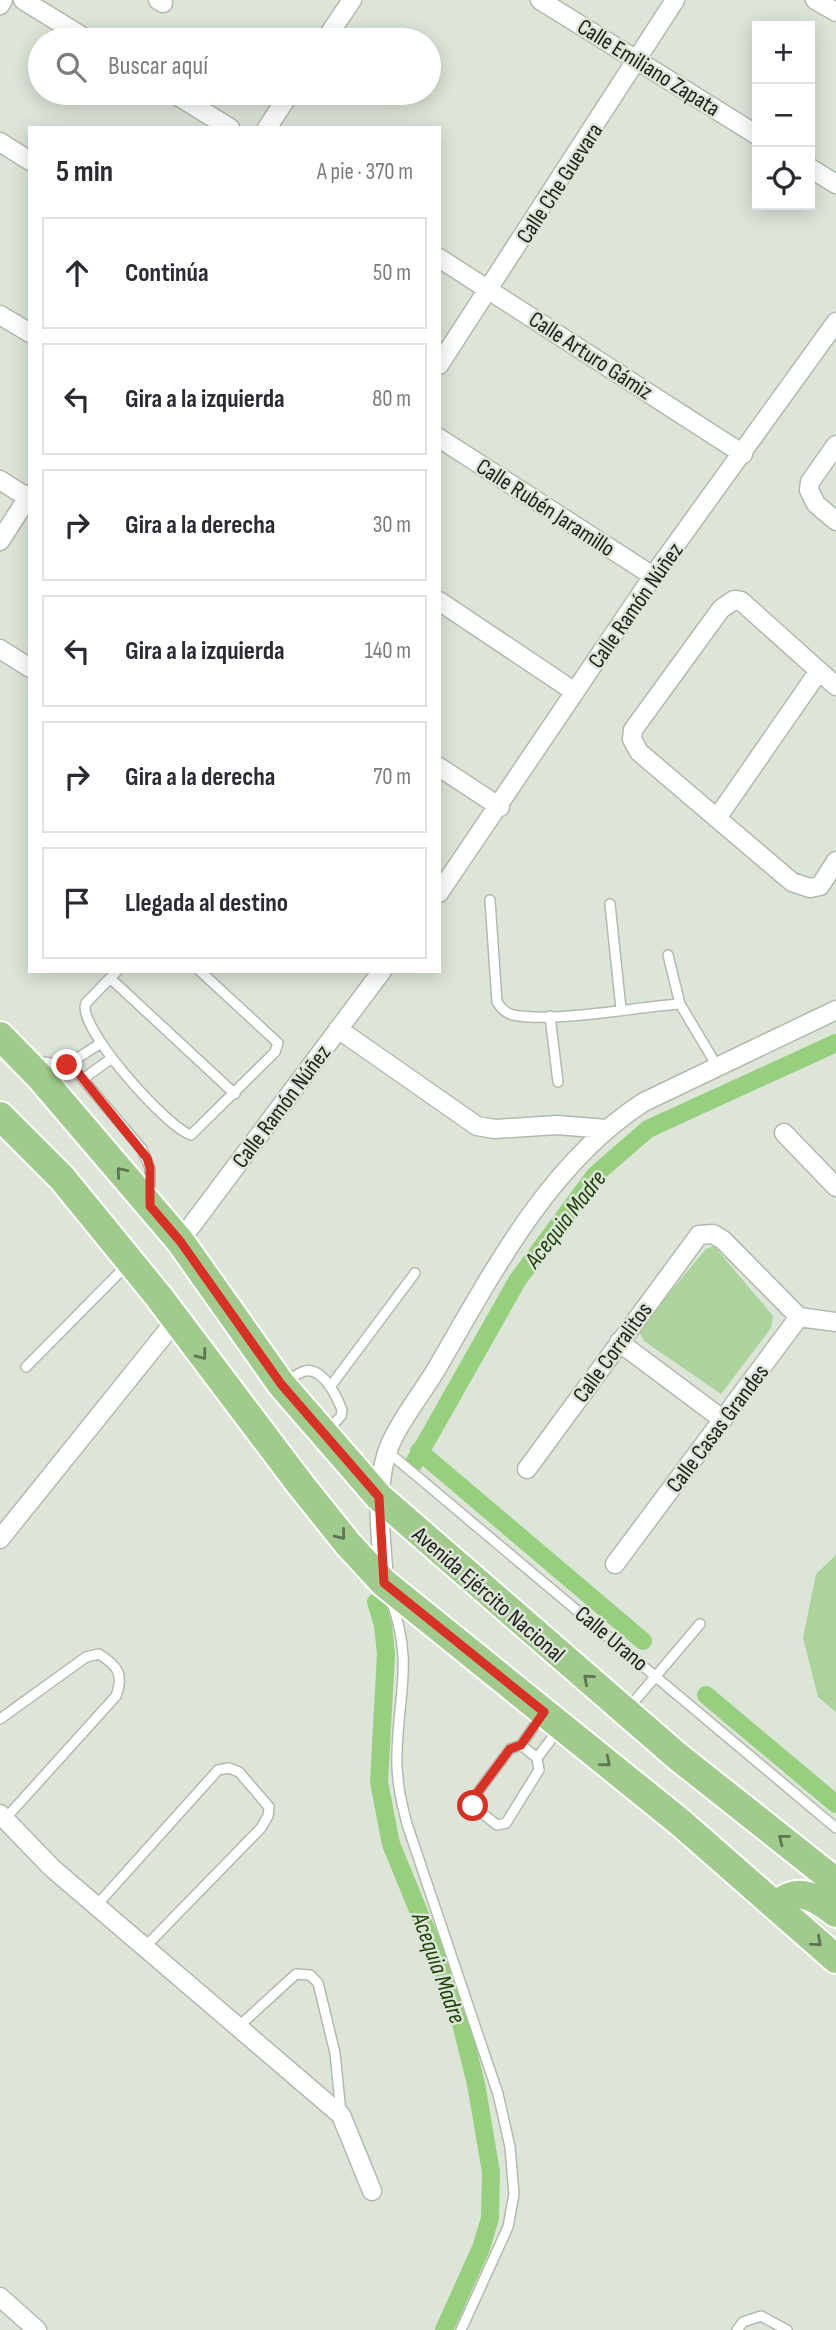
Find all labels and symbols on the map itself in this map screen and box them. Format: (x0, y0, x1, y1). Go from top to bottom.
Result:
street label: Calle Emiliano Zapata (572, 13, 725, 123)
street label: Calle Che Guevara (511, 118, 609, 249)
street label: Calle Arturo Gámiz (523, 305, 658, 406)
street label: Calle Rubén Jaramillo (471, 453, 620, 563)
street label: Calle Ramón Núñez (582, 537, 689, 674)
street label: Calle Ramón Núñez (226, 1040, 337, 1174)
route end (51, 1049, 82, 1080)
water label: Acequia Madre (518, 1165, 612, 1275)
one-way arrow (117, 1167, 129, 1180)
street label: Calle Corralitos (567, 1297, 659, 1408)
one-way arrow (194, 1347, 207, 1360)
street label: Calle Casas Grandes (661, 1359, 775, 1498)
street label: Avenida Ejército Nacional (406, 1520, 570, 1669)
one-way arrow (333, 1527, 345, 1540)
street label: Calle Urano (569, 1600, 654, 1677)
one-way arrow (583, 1675, 596, 1687)
one-way arrow (599, 1754, 611, 1767)
route start (457, 1790, 488, 1821)
one-way arrow (778, 1835, 790, 1848)
water label: Acequia Madre (405, 1908, 472, 2028)
one-way arrow (809, 1934, 822, 1946)

